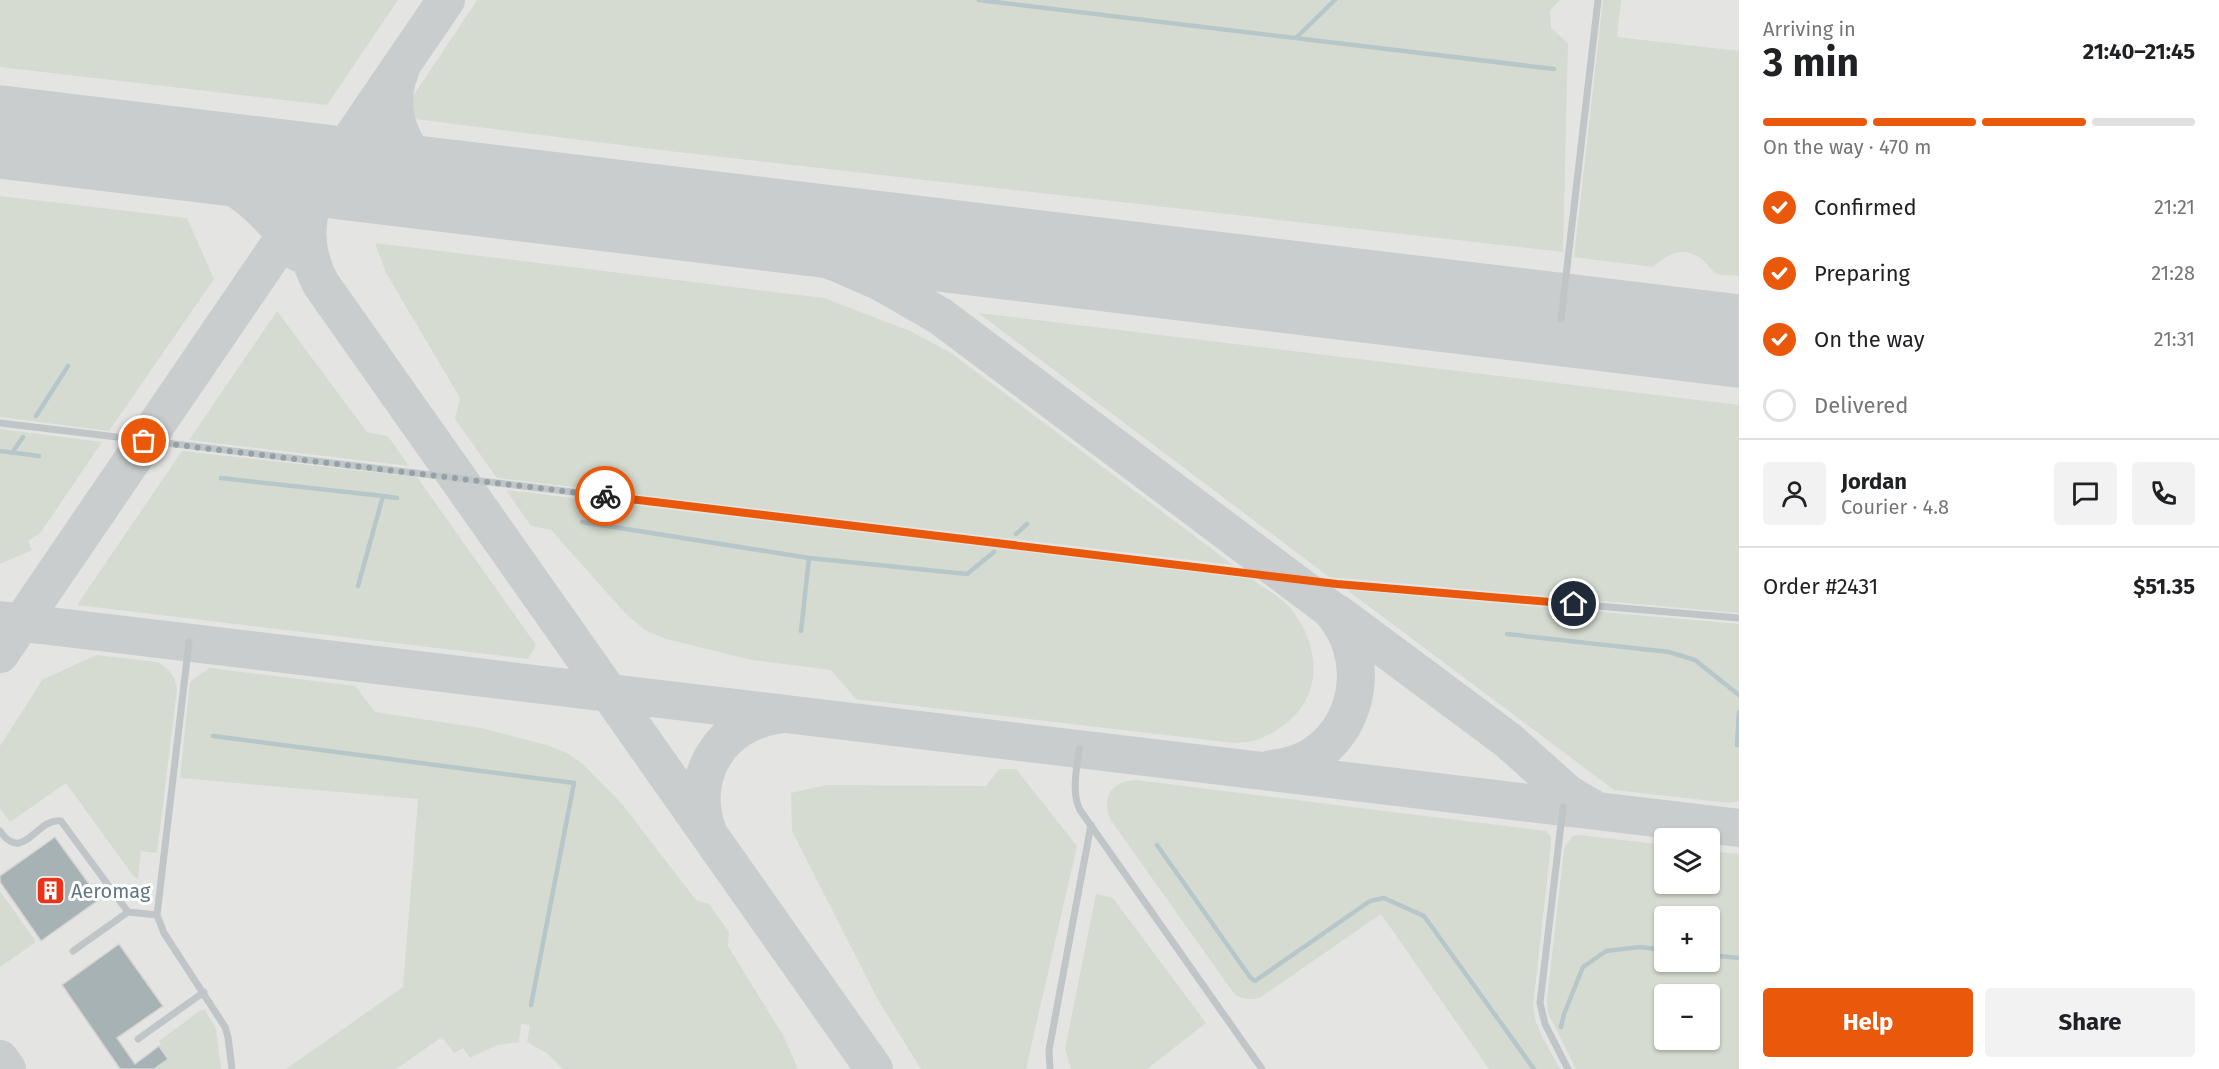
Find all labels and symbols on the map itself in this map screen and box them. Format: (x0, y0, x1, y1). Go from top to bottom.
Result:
pin (118, 415, 169, 466)
courier (575, 466, 635, 526)
pin (1548, 578, 1599, 629)
building icon: Aeromag (34, 875, 66, 907)
place label: Aeromag (71, 879, 151, 903)

